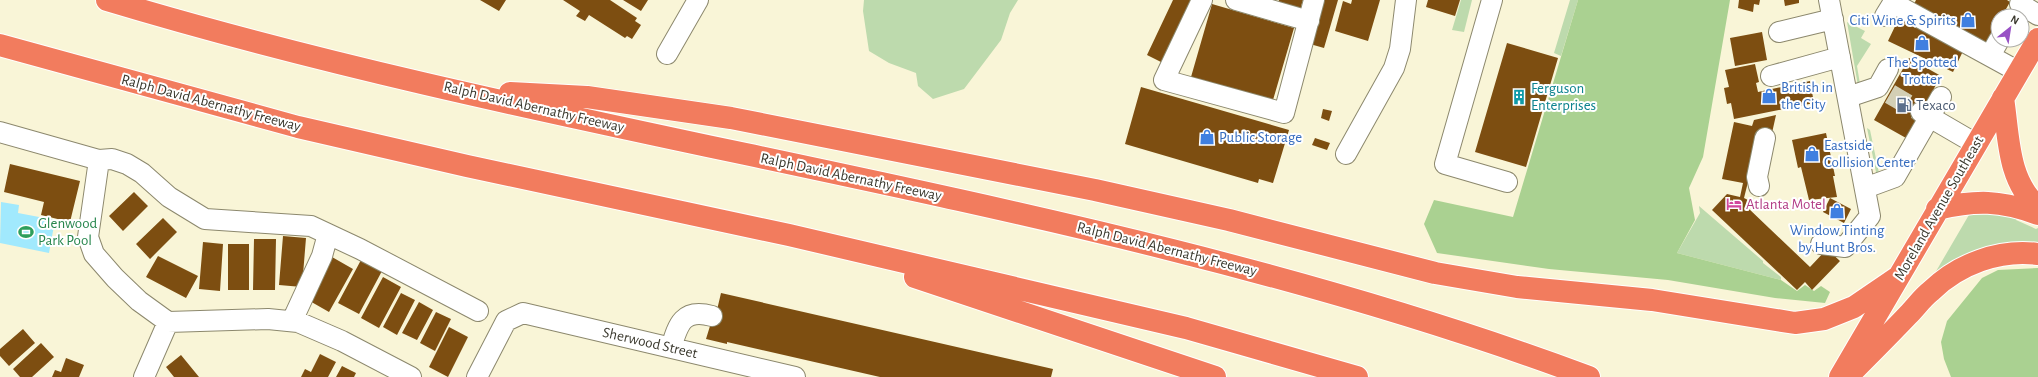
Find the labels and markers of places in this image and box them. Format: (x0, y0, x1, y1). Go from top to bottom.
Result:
shop icon: Citi Wine & Spirits (1959, 11, 1977, 29)
place label: Citi Wine & Spirits (1849, 13, 1956, 28)
shop icon: The Spotted Trotter (1913, 34, 1931, 52)
place label: The Spotted Trotter (1887, 55, 1957, 87)
place label: British in the City (1781, 80, 1833, 112)
place label: Ferguson Enterprises (1531, 81, 1596, 113)
shop icon: British in the City (1760, 87, 1778, 105)
building icon: Ferguson Enterprises (1510, 88, 1528, 106)
fuel station icon: Texaco (1895, 96, 1913, 114)
place label: Texaco (1916, 98, 1956, 113)
shop icon: Public Storage (1198, 128, 1216, 146)
place label: Public Storage (1219, 130, 1302, 145)
place label: Eastside Collision Center (1824, 138, 1915, 170)
shop icon: Eastside Collision Center (1803, 145, 1821, 163)
hotel icon: Atlanta Motel (1725, 195, 1743, 213)
place label: Atlanta Motel (1746, 197, 1826, 212)
shop icon: Window Tinting by Hunt Bros. (1828, 202, 1846, 220)
place label: Glenwood Park Pool (38, 216, 98, 248)
sports icon: Glenwood Park Pool (17, 223, 35, 241)
place label: Window Tinting by Hunt Bros. (1790, 223, 1885, 255)

